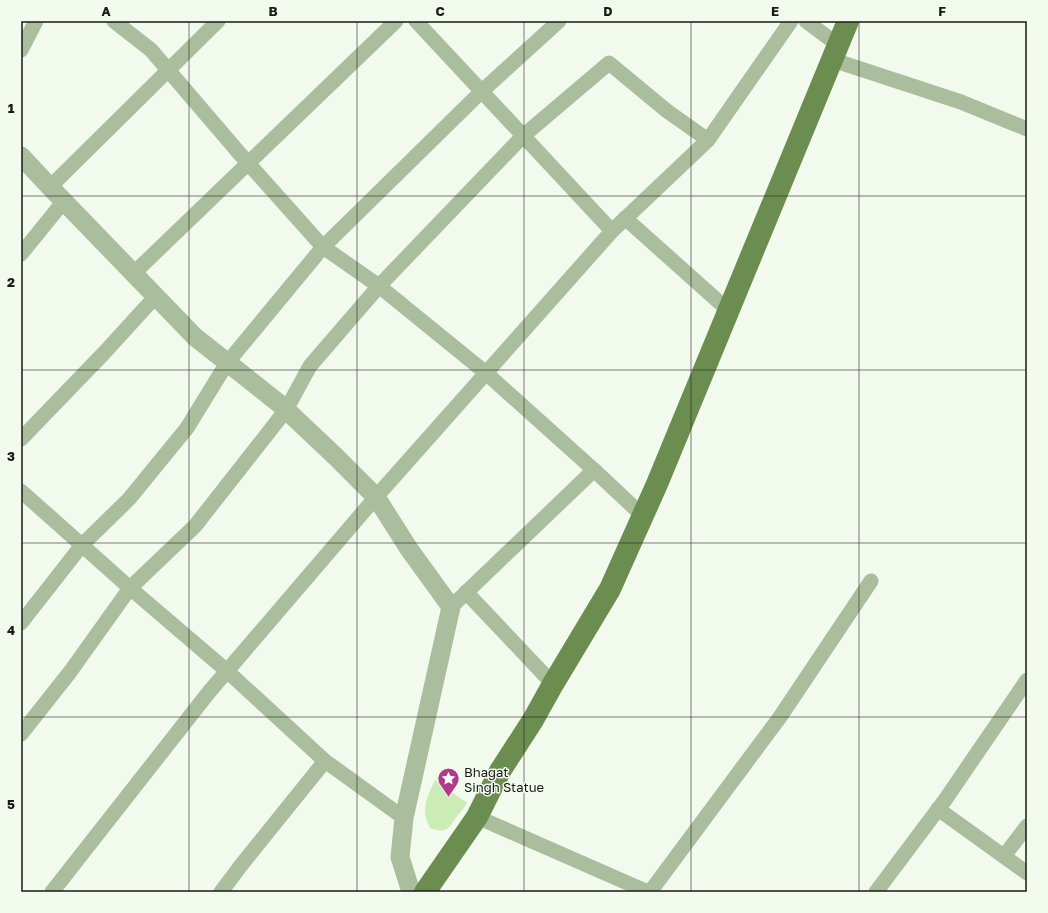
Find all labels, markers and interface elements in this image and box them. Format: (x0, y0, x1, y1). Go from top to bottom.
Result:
text: A (101, 3, 111, 19)
text: B (268, 3, 278, 19)
text: C (435, 3, 445, 19)
text: D (603, 3, 613, 19)
text: E (771, 3, 779, 19)
text: F (938, 3, 946, 19)
text: 1 (8, 100, 15, 116)
text: 2 (7, 274, 15, 290)
text: 3 (7, 448, 15, 464)
text: 4 (7, 622, 15, 638)
place label: Bhagat Singh Statue (464, 764, 544, 795)
place icon: Bhagat Singh Statue (436, 766, 462, 799)
text: 5 (7, 796, 15, 812)

